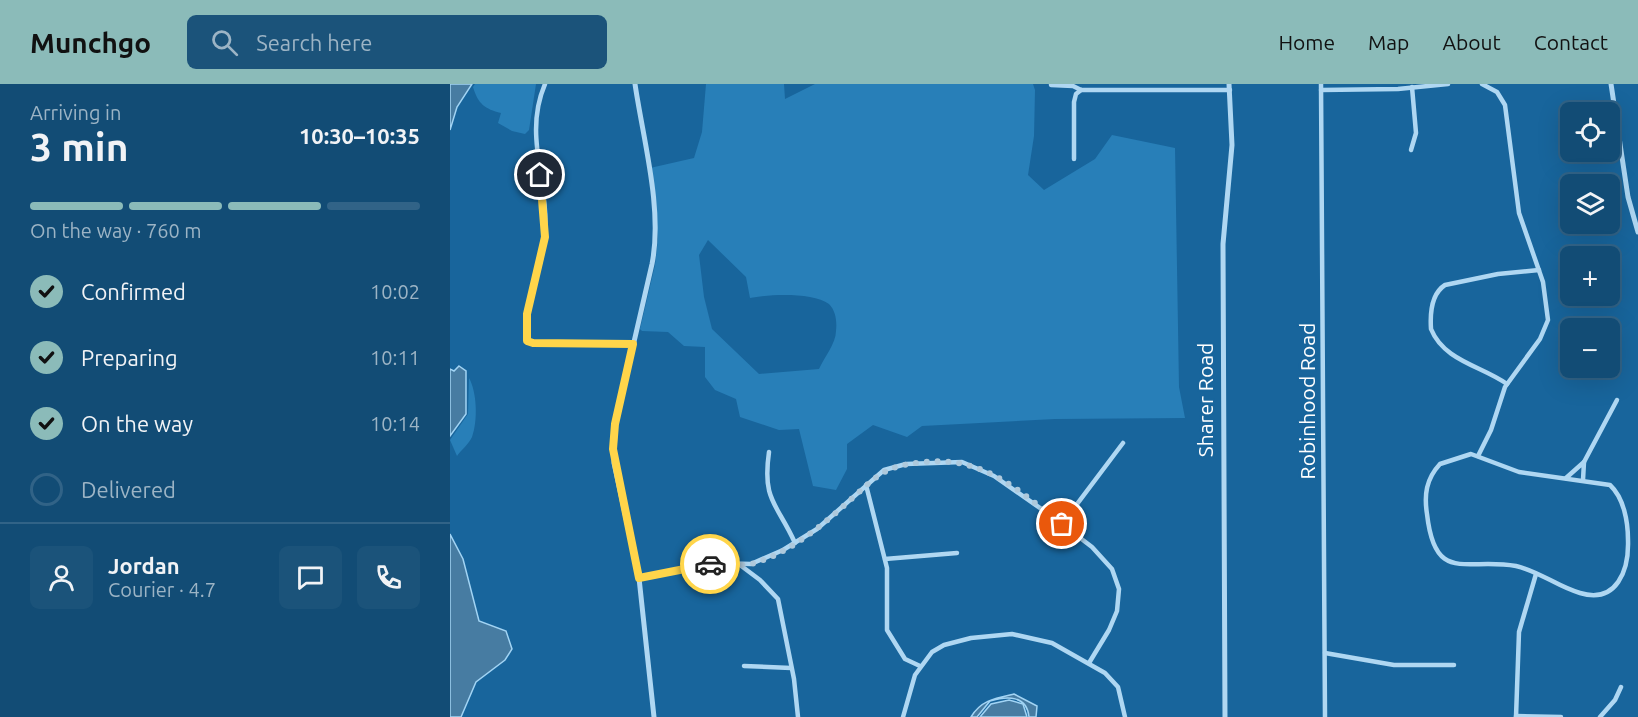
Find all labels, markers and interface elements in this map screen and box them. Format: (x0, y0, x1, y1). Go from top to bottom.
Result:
search box (187, 15, 607, 69)
icon: search (208, 26, 241, 59)
text: Munchgo (30, 27, 151, 58)
text: Search here (256, 30, 372, 55)
text: Home (1278, 30, 1335, 54)
text: Map (1368, 30, 1409, 54)
text: About (1442, 30, 1501, 54)
text: Contact (1534, 30, 1608, 54)
text: Arriving in (30, 101, 121, 124)
map controls (1560, 102, 1620, 378)
button: locate (1560, 102, 1620, 162)
text: 10:30–10:35 (299, 123, 420, 148)
text: 3 min (30, 125, 129, 168)
pin (514, 149, 565, 200)
icon: home (523, 158, 556, 191)
button: layers (1560, 174, 1620, 234)
text: On the way · 760 m (30, 219, 202, 242)
button: + (1560, 246, 1620, 306)
icon: check (30, 275, 63, 308)
text: Confirmed (81, 279, 186, 304)
text: 10:02 (370, 280, 420, 303)
button: − (1560, 318, 1620, 378)
street label: Robinhood Road (1295, 323, 1319, 479)
icon: check (30, 341, 63, 374)
street label: Sharer Road (1193, 343, 1217, 457)
text: Preparing (81, 345, 178, 370)
text: 10:11 (370, 346, 420, 369)
icon: check (30, 407, 63, 440)
text: On the way (81, 411, 193, 436)
text: 10:14 (370, 412, 420, 435)
text: Delivered (81, 477, 176, 502)
pin (1036, 498, 1087, 549)
icon: bag (1045, 507, 1078, 540)
courier (680, 534, 740, 594)
button: person (30, 546, 93, 609)
button: chat (279, 546, 342, 609)
button: phone (357, 546, 420, 609)
icon: car (694, 548, 727, 581)
text: Jordan (108, 553, 180, 578)
text: Courier · 4.7 (108, 578, 216, 601)

